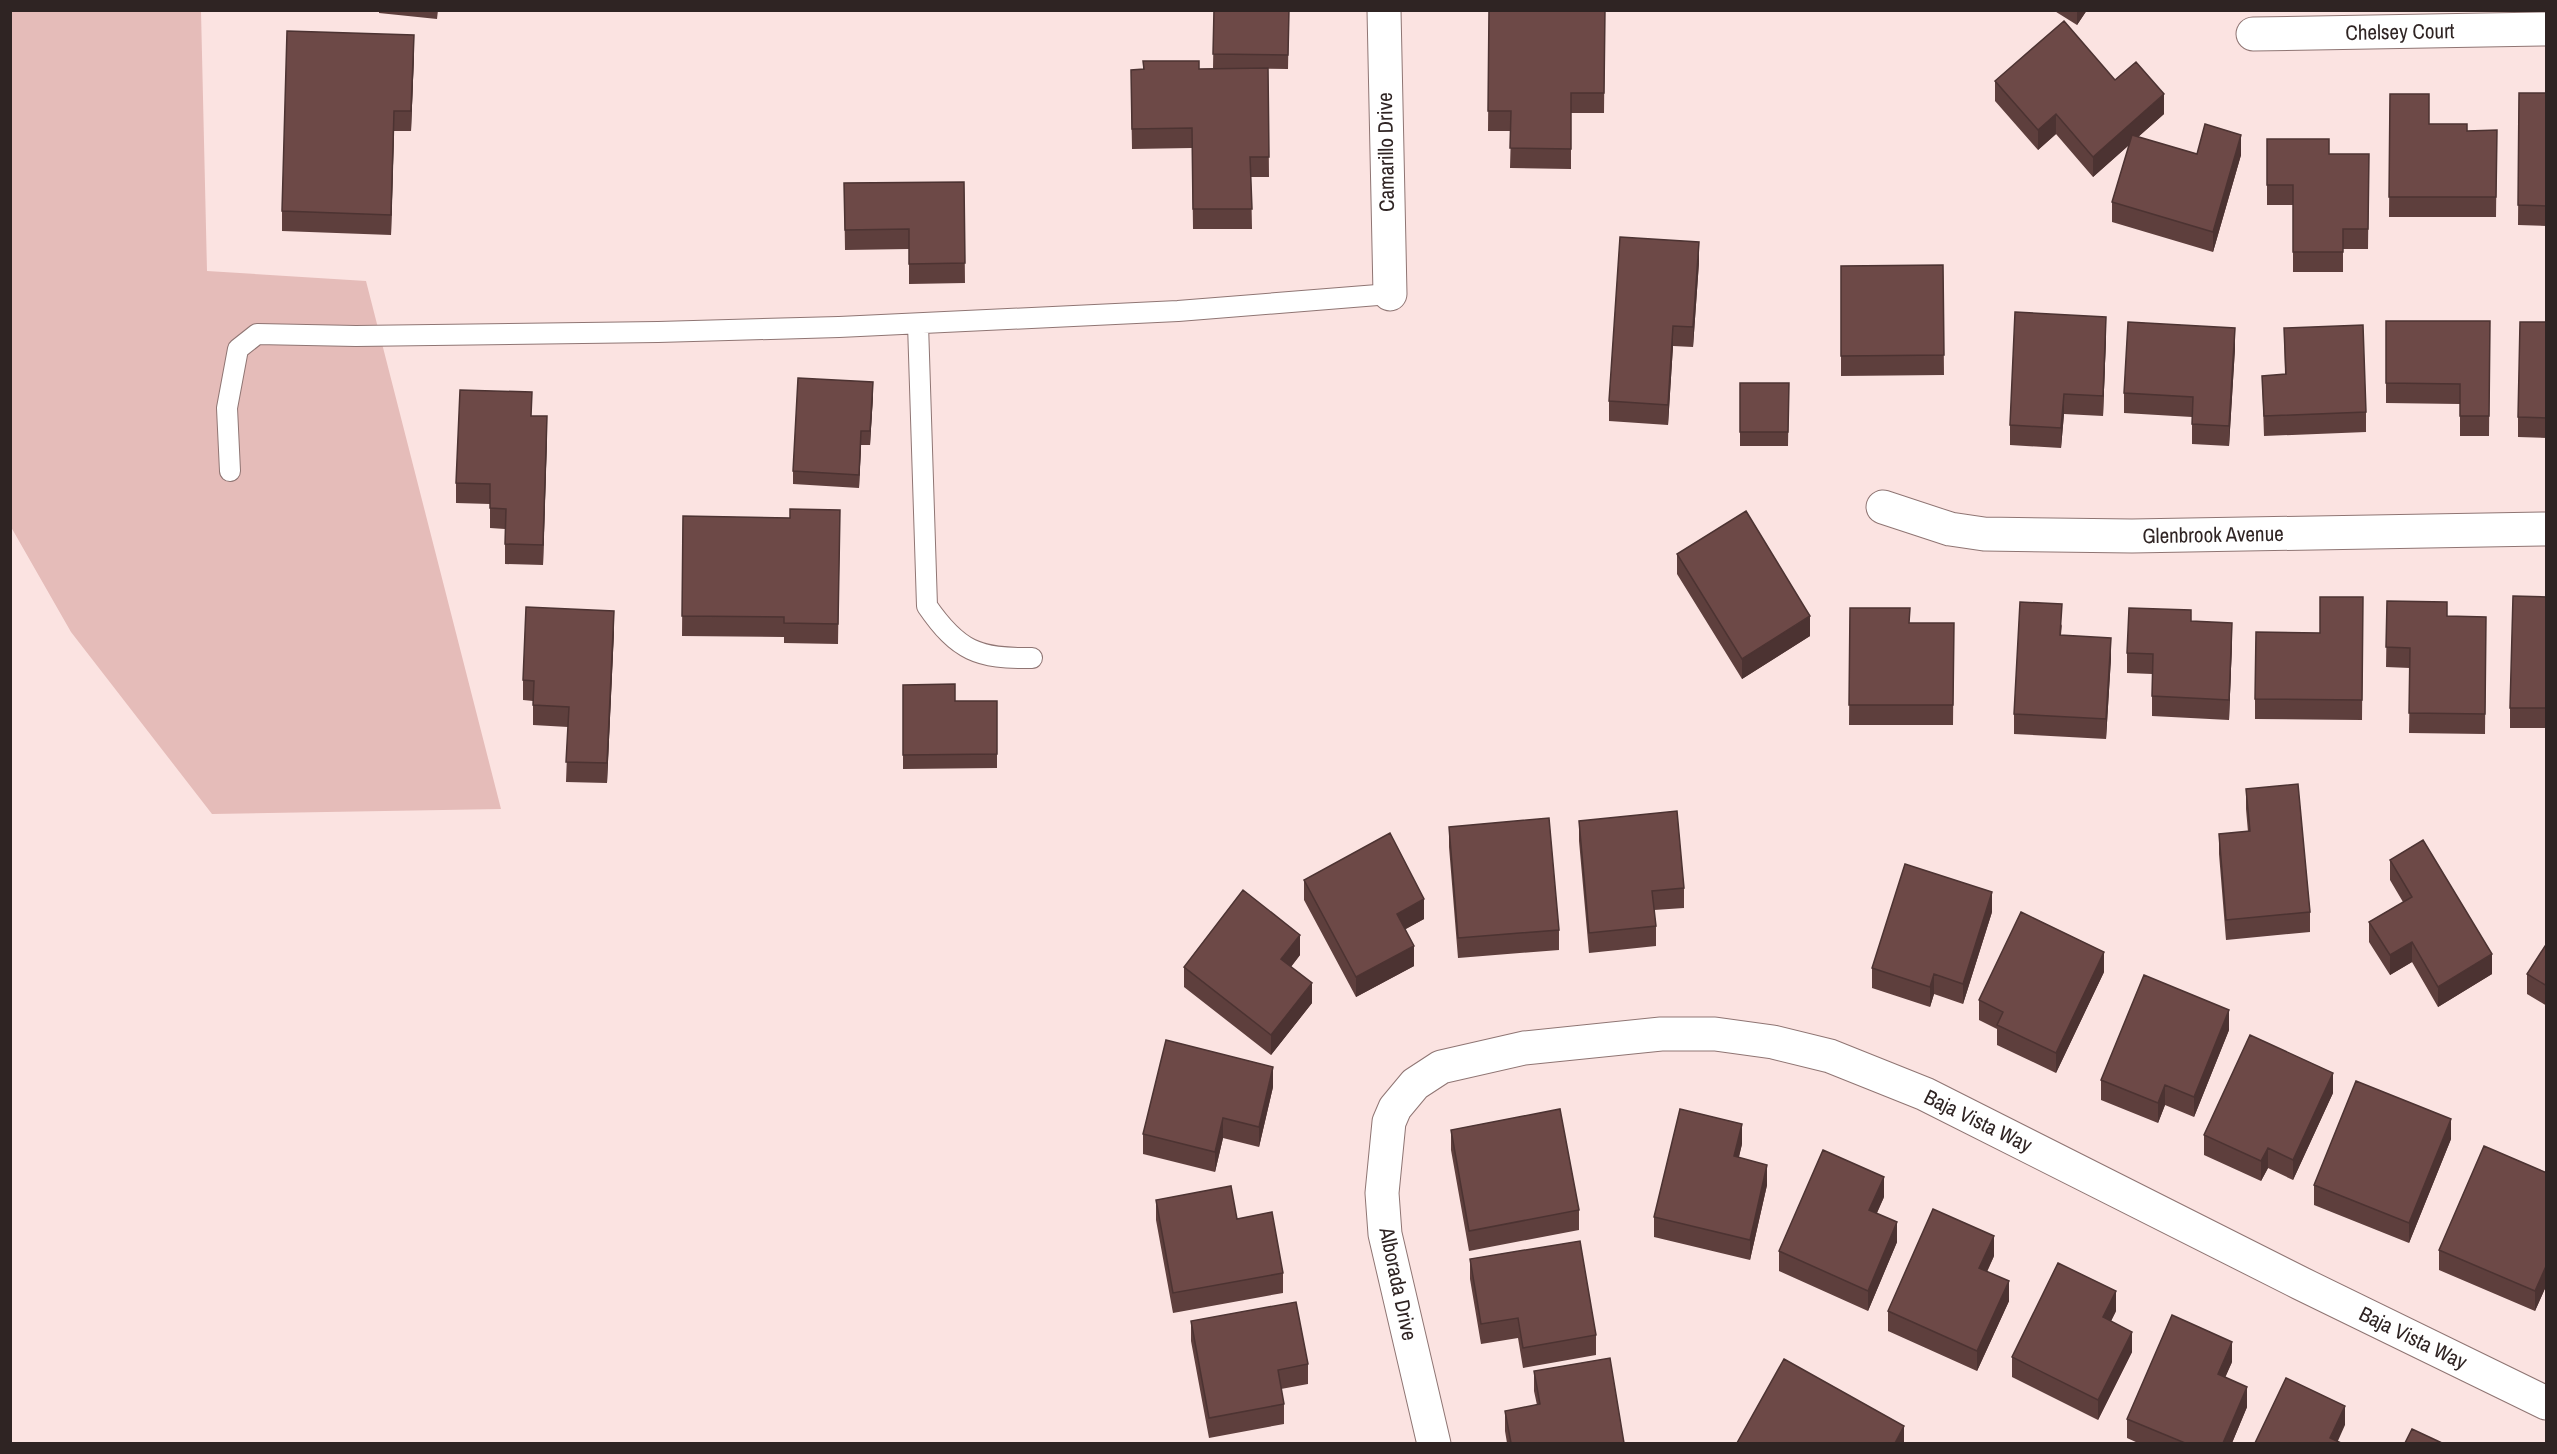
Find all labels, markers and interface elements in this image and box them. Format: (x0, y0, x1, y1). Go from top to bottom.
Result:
street label: Chelsey Court (2345, 16, 2455, 47)
street label: Camarillo Drive (1370, 92, 1401, 212)
street label: Glenbrook Avenue (2142, 519, 2284, 550)
street label: Baja Vista Way (1919, 1082, 2037, 1159)
street label: Alborada Drive (1372, 1224, 1425, 1343)
street label: Baja Vista Way (2354, 1299, 2472, 1376)

